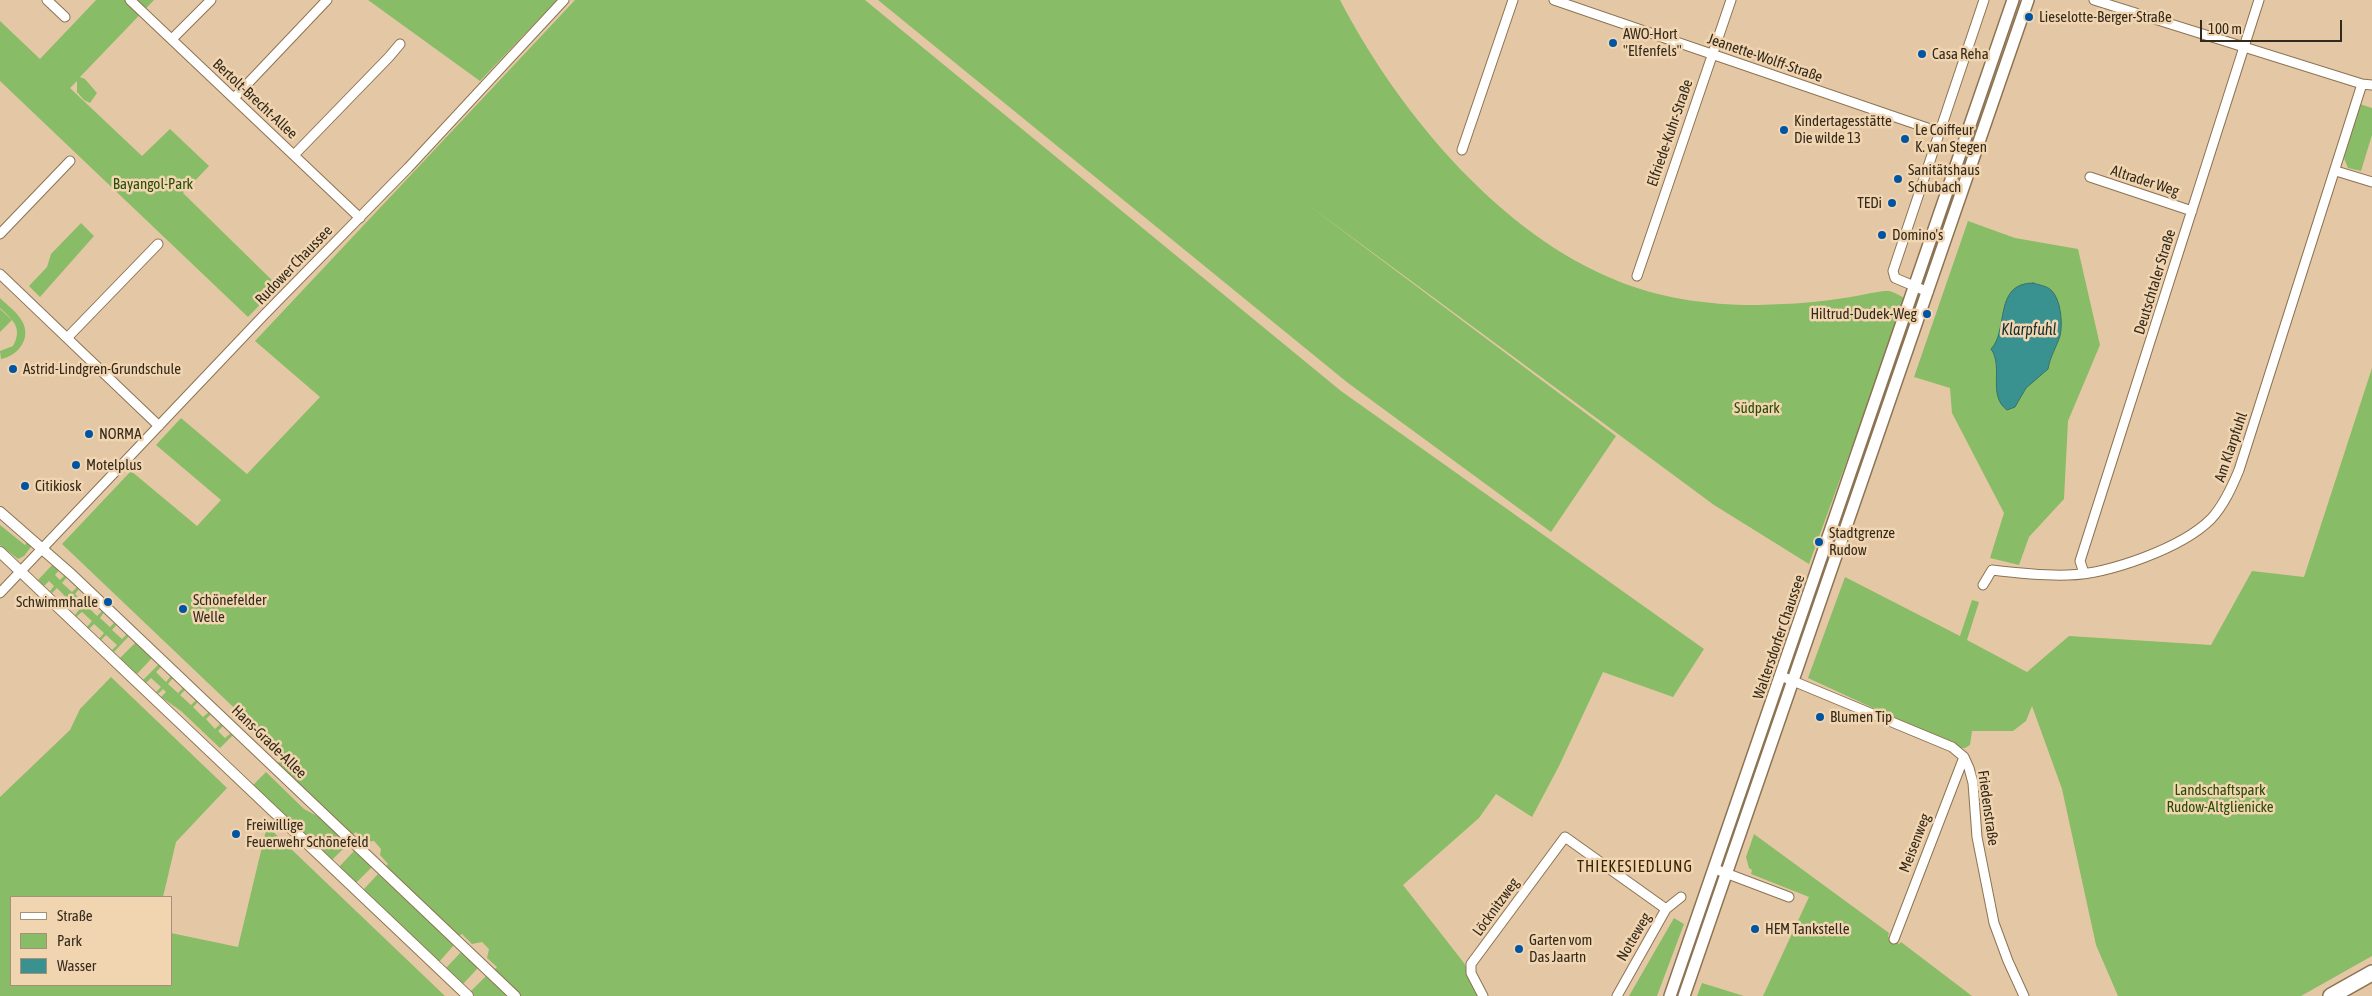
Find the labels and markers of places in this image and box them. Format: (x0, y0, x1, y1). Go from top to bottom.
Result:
place label: Lieselotte-Berger-Straße (2039, 8, 2172, 26)
marker: Lieselotte-Berger-Straße (2023, 11, 2035, 23)
place label: AWO-Hort "Elfenfels" (1623, 25, 1682, 60)
marker: AWO-Hort "Elfenfels" (1607, 37, 1619, 49)
place label: Casa Reha (1932, 45, 1989, 63)
marker: Casa Reha (1916, 48, 1928, 60)
place label: Kindertagesstätte Die wilde 13 (1794, 112, 1892, 147)
place label: Le Coiffeur K. van Stegen (1915, 121, 1987, 156)
marker: Kindertagesstätte Die wilde 13 (1778, 124, 1790, 136)
marker: Le Coiffeur K. van Stegen (1899, 133, 1911, 145)
place label: Sanitätshaus Schubach (1908, 161, 1980, 196)
marker: Sanitätshaus Schubach (1892, 173, 1904, 185)
place label: TEDi (1857, 194, 1882, 212)
marker: TEDi (1886, 197, 1898, 209)
place label: Domino's (1892, 226, 1943, 244)
marker: Domino's (1876, 229, 1888, 241)
place label: Hiltrud-Dudek-Weg (1810, 305, 1917, 323)
marker: Hiltrud-Dudek-Weg (1921, 308, 1933, 320)
place label: Astrid-Lindgren-Grundschule (23, 360, 181, 378)
marker: Astrid-Lindgren-Grundschule (7, 363, 19, 375)
place label: NORMA (99, 425, 142, 443)
marker: NORMA (83, 428, 95, 440)
place label: Motelplus (86, 456, 142, 474)
marker: Motelplus (70, 459, 82, 471)
place label: Citikiosk (35, 477, 82, 495)
marker: Citikiosk (19, 480, 31, 492)
place label: Stadtgrenze Rudow (1829, 524, 1895, 559)
marker: Stadtgrenze Rudow (1813, 536, 1825, 548)
place label: Schönefelder Welle (193, 591, 266, 626)
place label: Schwimmhalle (16, 593, 98, 611)
marker: Schwimmhalle (102, 596, 114, 608)
marker: Schönefelder Welle (177, 603, 189, 615)
place label: Blumen Tip (1830, 708, 1892, 726)
marker: Blumen Tip (1814, 711, 1826, 723)
place label: Freiwillige Feuerwehr Schönefeld (246, 816, 369, 851)
marker: Freiwillige Feuerwehr Schönefeld (230, 828, 242, 840)
place label: HEM Tankstelle (1765, 920, 1849, 938)
marker: HEM Tankstelle (1749, 923, 1761, 935)
place label: Garten vom Das Jaartn (1529, 931, 1592, 966)
marker: Garten vom Das Jaartn (1513, 943, 1525, 955)

